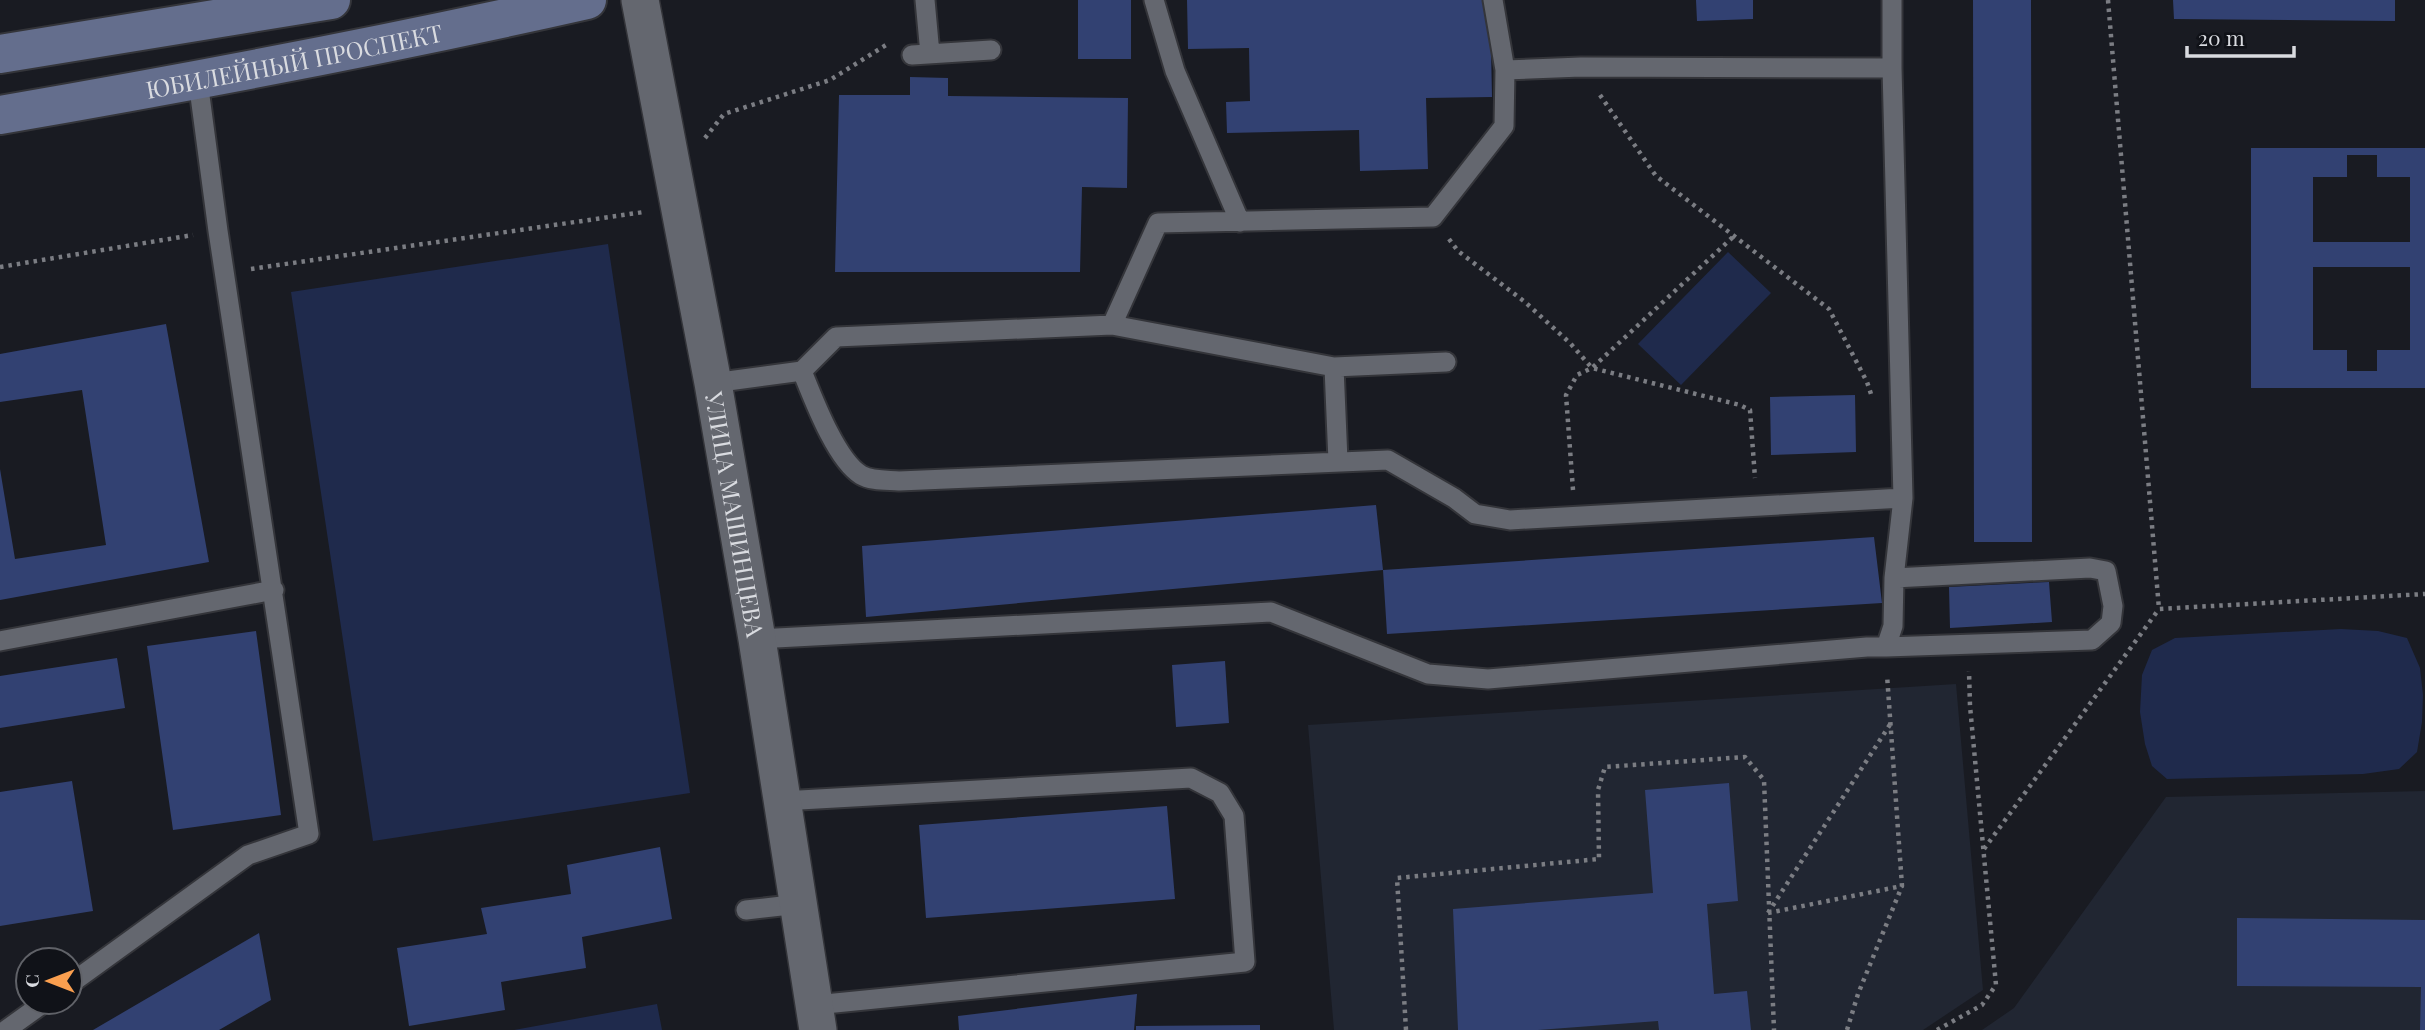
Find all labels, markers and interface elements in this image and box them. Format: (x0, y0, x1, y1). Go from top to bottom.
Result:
scale bar (2187, 14, 2294, 58)
street label: ЮБИЛЕЙНЫЙ ПРОСПЕКТ (143, 16, 445, 105)
text: 20 m (2198, 23, 2245, 51)
street label: УЛИЦА МАШИНЦЕВА (699, 388, 773, 640)
north arrow (14, 946, 84, 1016)
text: С (18, 974, 44, 988)

